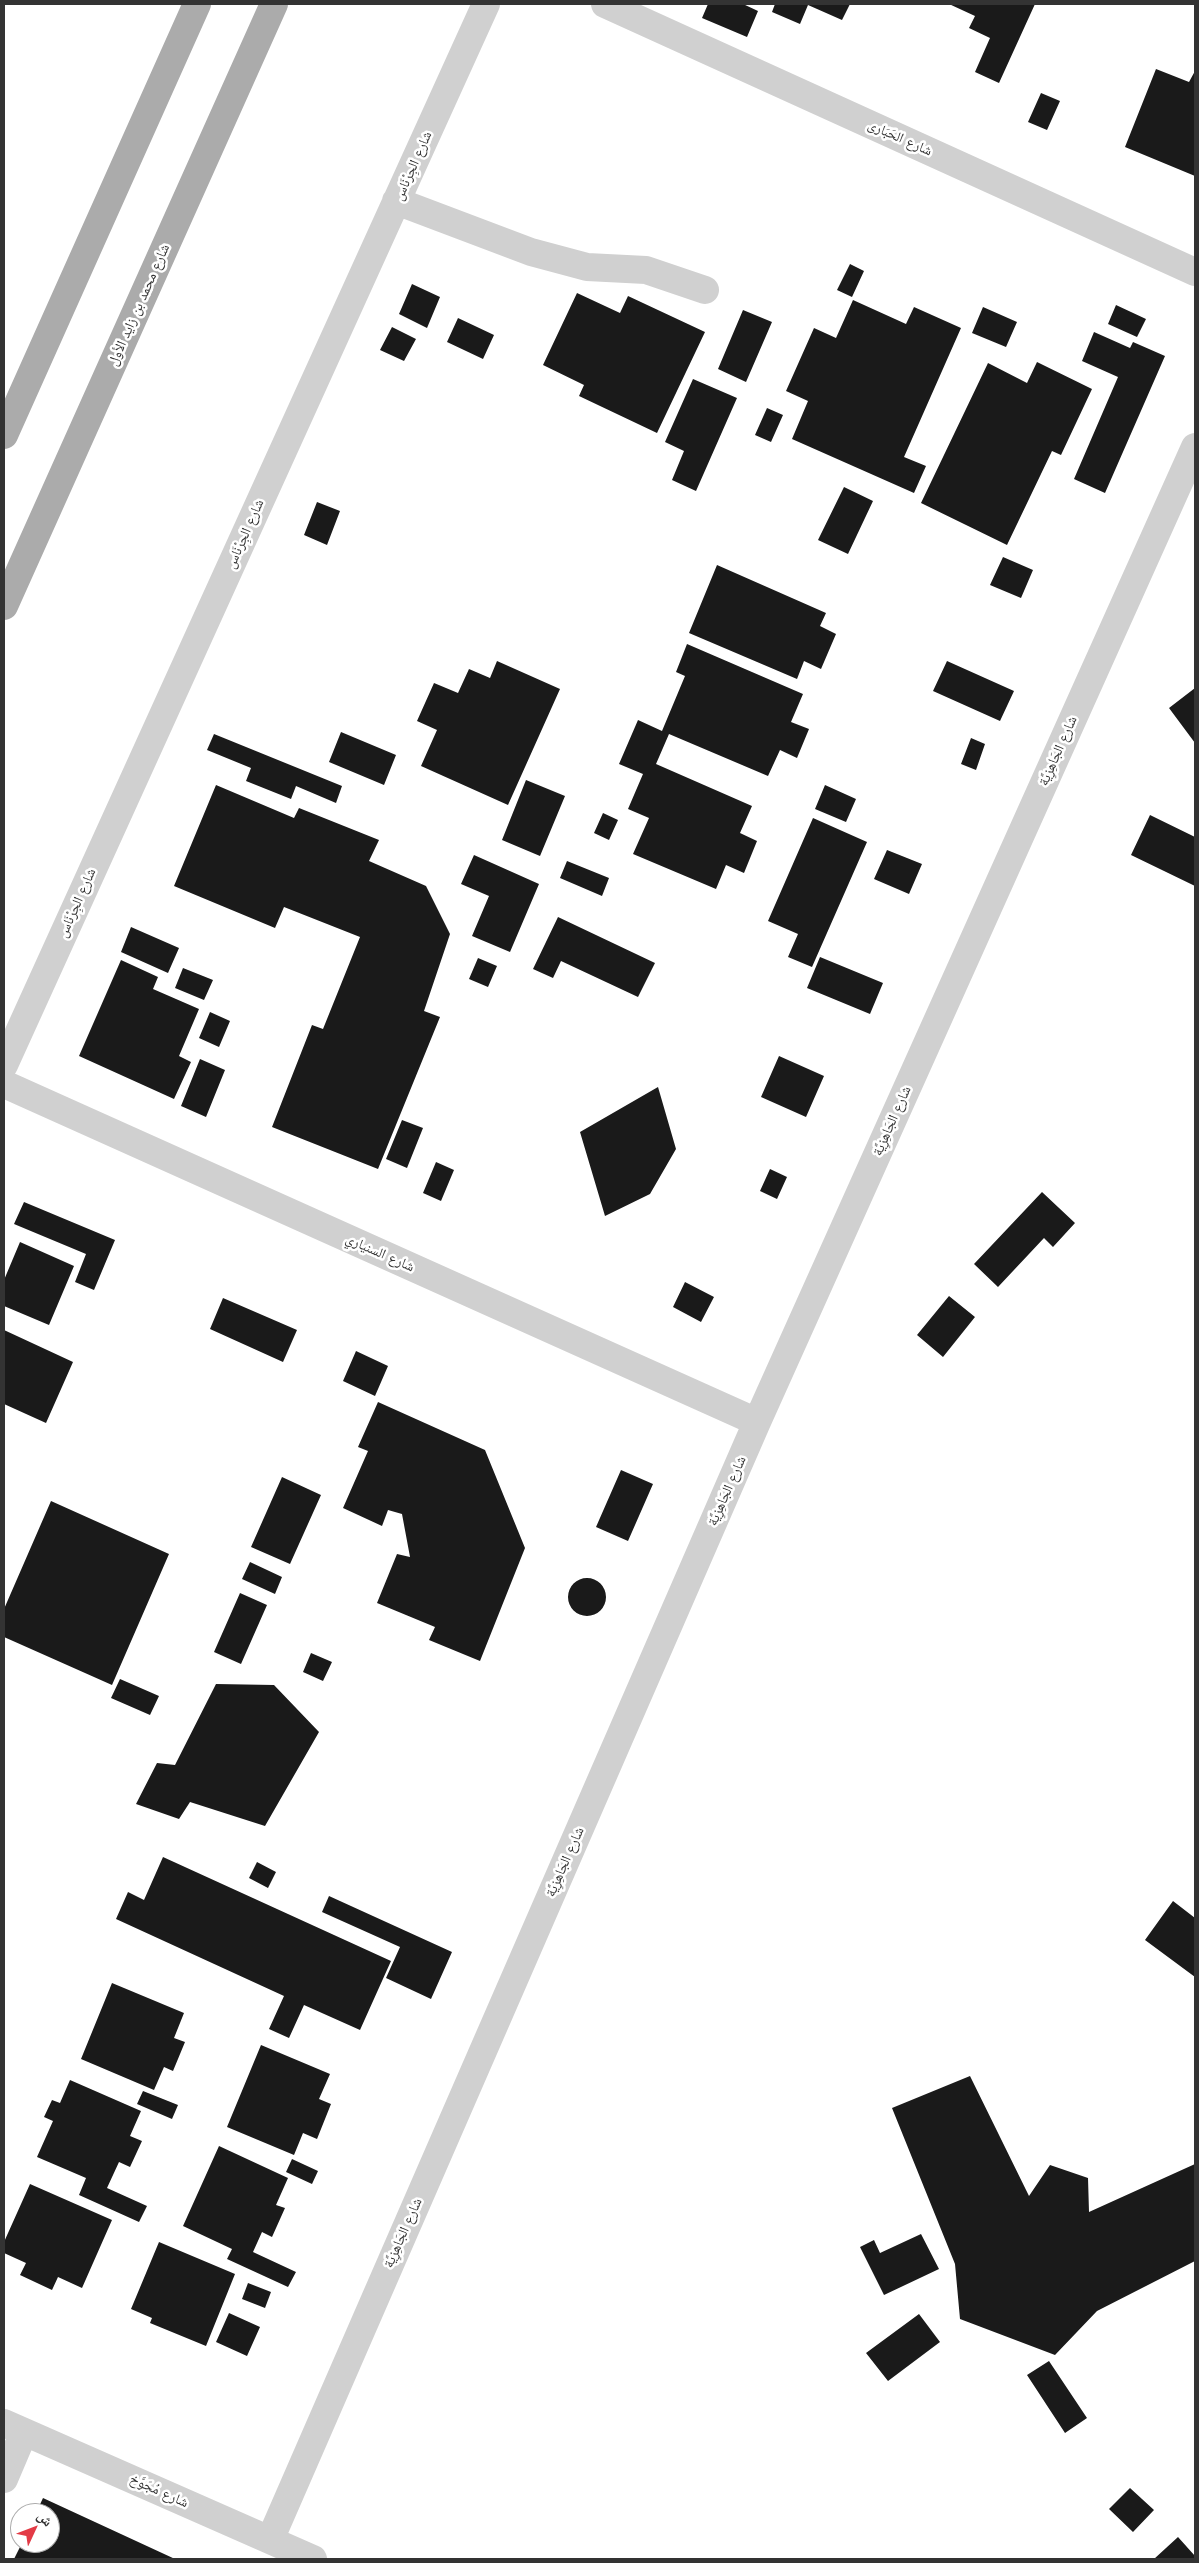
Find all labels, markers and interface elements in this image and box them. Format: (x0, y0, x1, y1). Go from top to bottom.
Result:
street label: شارع الحَبَارى (865, 116, 935, 160)
street label: شارع الجِرْنَاس (390, 129, 436, 203)
street label: شارع محمد بن زايد الأول (105, 242, 173, 368)
street label: شارع الجِرْنَاس (222, 497, 268, 571)
street label: شارع الجَاهِزِيَّة (1035, 714, 1081, 788)
street label: شارع الجِرْنَاس (54, 866, 100, 940)
street label: شارع الجَاهِزِيَّة (869, 1084, 915, 1158)
street label: شارع السنياري (343, 1230, 417, 1276)
street label: شارع الجَاهِزِيَّة (704, 1454, 750, 1528)
street label: شارع الجَاهِزِيَّة (542, 1825, 588, 1899)
street label: شارع الجَاهِزِيَّة (380, 2196, 426, 2270)
street label: شارع مُجَوَّخ (127, 2471, 191, 2511)
north arrow (10, 2503, 60, 2553)
text: ش (34, 2508, 56, 2529)

